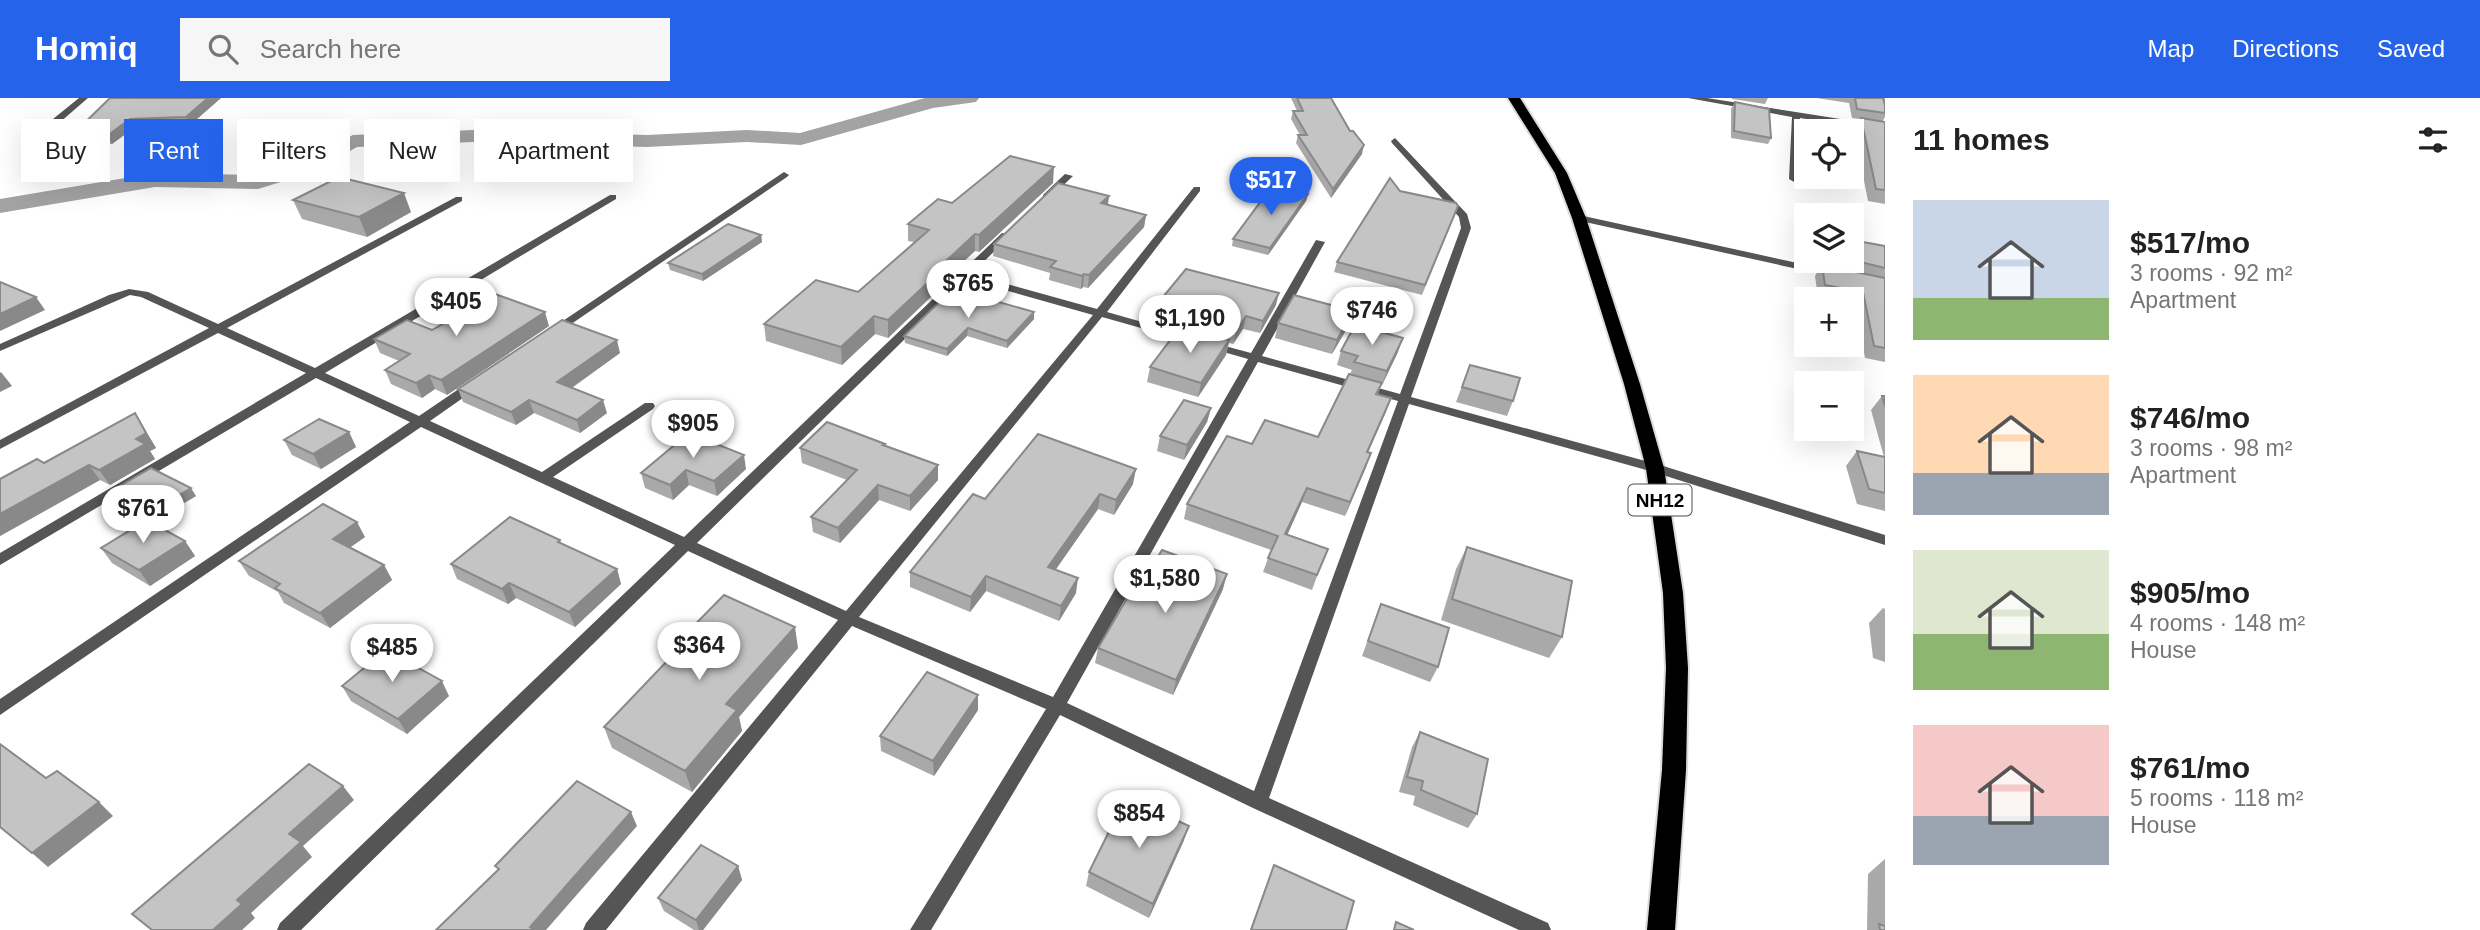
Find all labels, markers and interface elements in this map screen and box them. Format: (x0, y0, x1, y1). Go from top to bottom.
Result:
search box (180, 18, 670, 81)
text: Homiq (35, 30, 138, 67)
icon: search (204, 30, 242, 68)
text: Search here (260, 34, 401, 64)
text: Map (2148, 35, 2194, 62)
text: Directions (2232, 35, 2339, 62)
text: Saved (2377, 35, 2445, 62)
chip: Buy (21, 119, 110, 182)
chip: Rent (124, 119, 223, 182)
chip: Filters (237, 119, 350, 182)
chip: New (364, 119, 460, 182)
chip: Apartment (474, 119, 633, 182)
map controls (1794, 119, 1864, 441)
button: locate (1794, 119, 1864, 189)
icon: filters (2414, 121, 2452, 159)
text: 11 homes (1913, 123, 2050, 156)
pin: $517 (1230, 158, 1312, 217)
text: $517 (1245, 167, 1297, 193)
button: layers (1794, 203, 1864, 273)
text: $517/mo (2130, 226, 2250, 259)
icon: home (1969, 228, 2053, 312)
pin: $765 (927, 260, 1009, 320)
text: 3 rooms · 92 m² (2130, 260, 2292, 286)
text: $765 (942, 270, 994, 296)
pin: $405 (415, 278, 497, 338)
button: + (1794, 287, 1864, 357)
text: Apartment (2130, 287, 2236, 313)
text: $405 (430, 288, 482, 314)
pin: $746 (1331, 288, 1413, 347)
pin: $1,190 (1133, 296, 1247, 355)
text: $746 (1346, 297, 1398, 323)
text: $1,190 (1155, 305, 1225, 331)
button: − (1794, 371, 1864, 441)
pin: $905 (652, 400, 734, 460)
text: $746/mo (2130, 401, 2250, 434)
icon: home (1969, 403, 2053, 487)
text: $905 (667, 410, 719, 436)
text: 3 rooms · 98 m² (2130, 435, 2292, 461)
text: Apartment (2130, 462, 2236, 488)
road number: NH12 (1628, 484, 1692, 516)
pin: $761 (102, 486, 184, 545)
text: $761 (117, 495, 169, 521)
pin: $1,580 (1108, 556, 1222, 615)
text: $1,580 (1130, 565, 1200, 591)
text: $905/mo (2130, 576, 2250, 609)
icon: home (1969, 578, 2053, 662)
text: 4 rooms · 148 m² (2130, 610, 2305, 636)
pin: $364 (658, 622, 740, 682)
pin: $485 (351, 624, 433, 684)
text: $364 (673, 632, 725, 658)
text: $485 (366, 634, 418, 660)
text: House (2130, 637, 2196, 663)
text: $761/mo (2130, 751, 2250, 784)
icon: home (1969, 753, 2053, 837)
text: 5 rooms · 118 m² (2130, 785, 2303, 811)
pin: $854 (1098, 790, 1180, 850)
text: $854 (1113, 800, 1165, 826)
text: House (2130, 812, 2196, 838)

